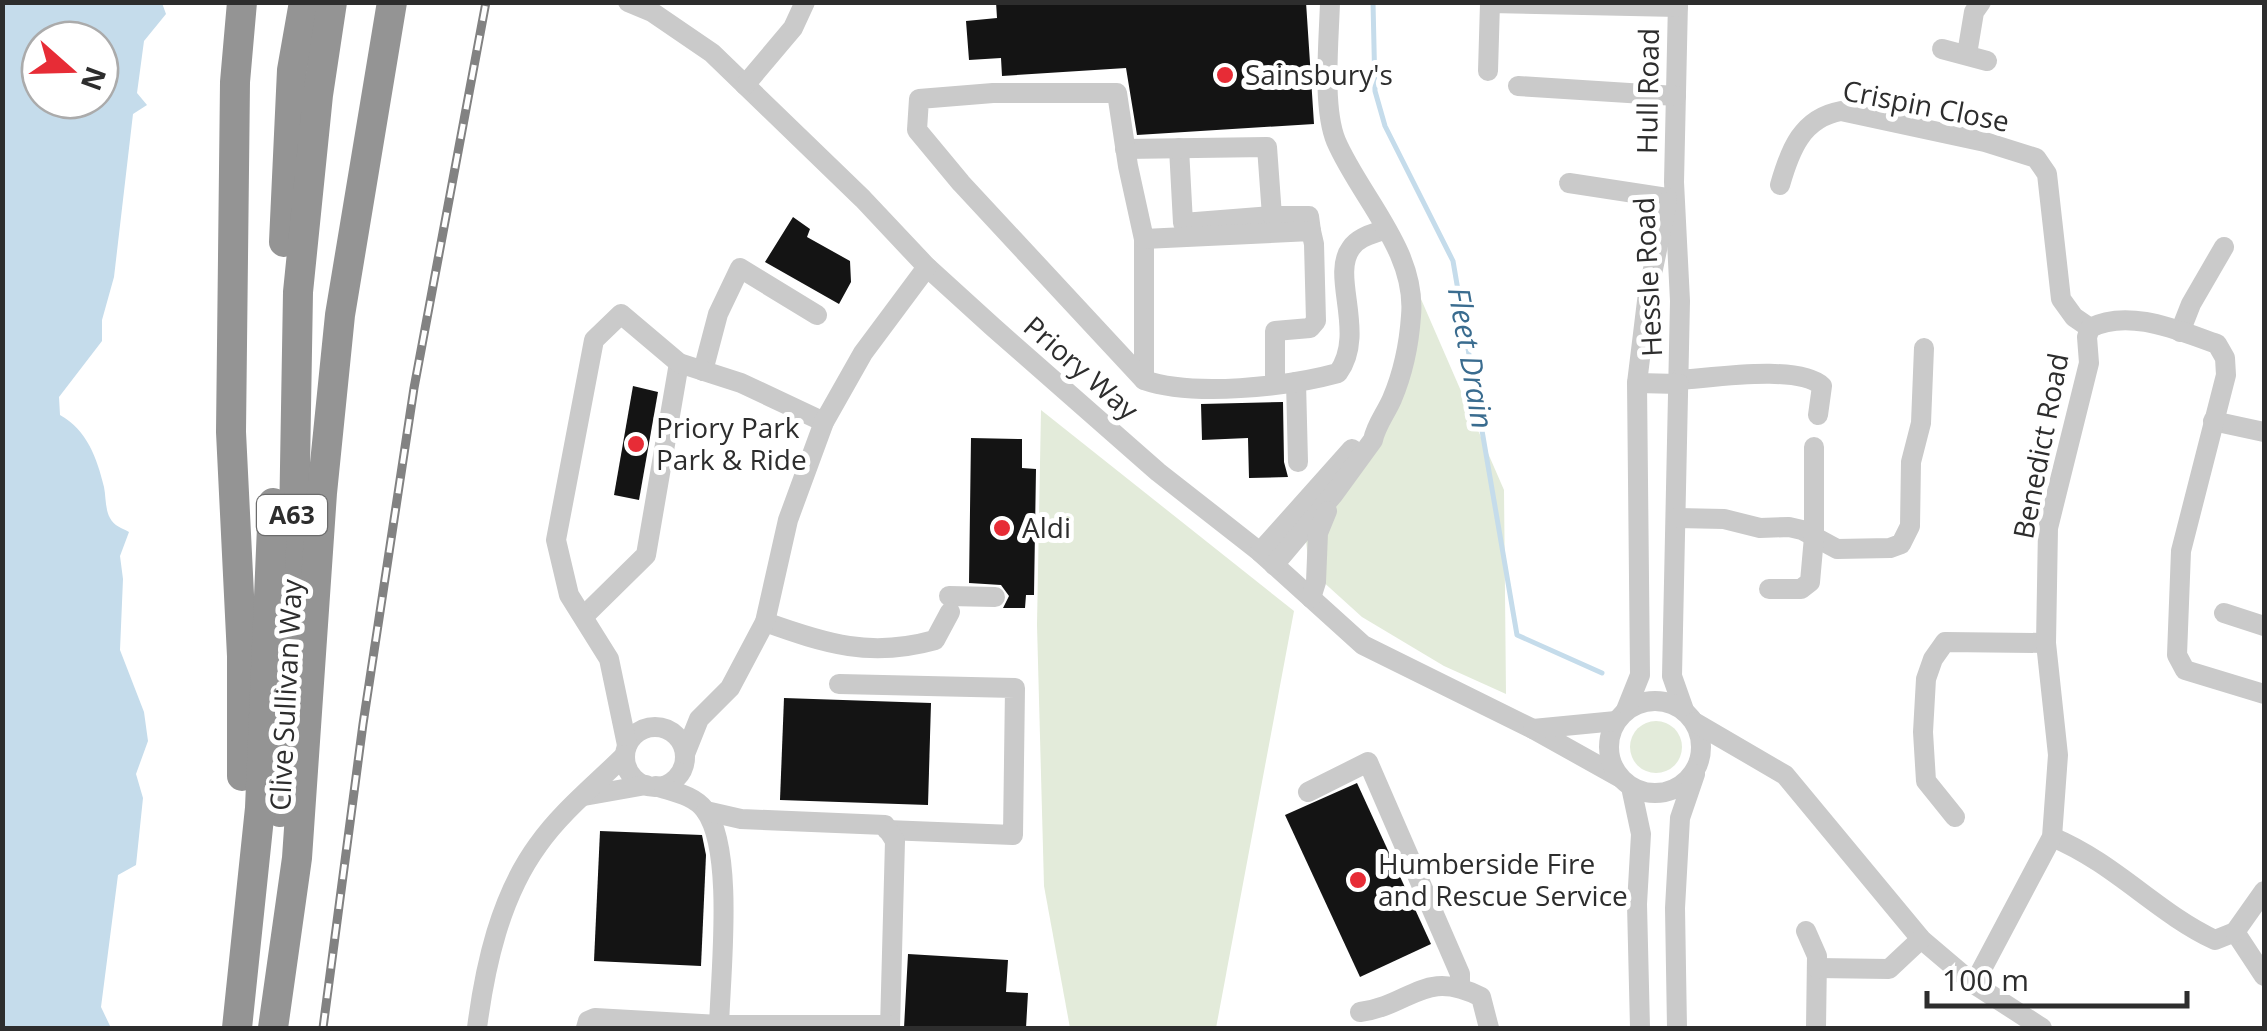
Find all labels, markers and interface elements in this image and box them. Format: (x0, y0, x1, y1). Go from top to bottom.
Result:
north arrow (20, 20, 120, 120)
street label: Hull Road (1627, 28, 1667, 154)
place label: Sainsbury's (1245, 55, 1393, 93)
text: N (73, 62, 116, 96)
marker: Sainsbury's (1214, 64, 1236, 86)
street label: Crispin Close (1840, 70, 2013, 140)
street label: Hessle Road (1624, 196, 1670, 358)
water label: Fleet Drain (1439, 284, 1504, 432)
street label: Priory Way (1016, 307, 1148, 428)
street label: Benedict Road (2003, 350, 2077, 542)
place label: Priory Park Park & Ride (656, 408, 807, 478)
marker: Priory Park Park & Ride (625, 433, 647, 455)
road number: A63 (257, 495, 327, 535)
place label: Aldi (1022, 508, 1071, 546)
marker: Aldi (991, 517, 1013, 539)
street label: Clive Sullivan Way (260, 577, 310, 812)
place label: Humberside Fire and Rescue Service (1378, 844, 1628, 914)
marker: Humberside Fire and Rescue Service (1347, 869, 1369, 891)
scale bar (1927, 946, 2187, 1008)
text: 100 m (1942, 959, 2029, 1000)

